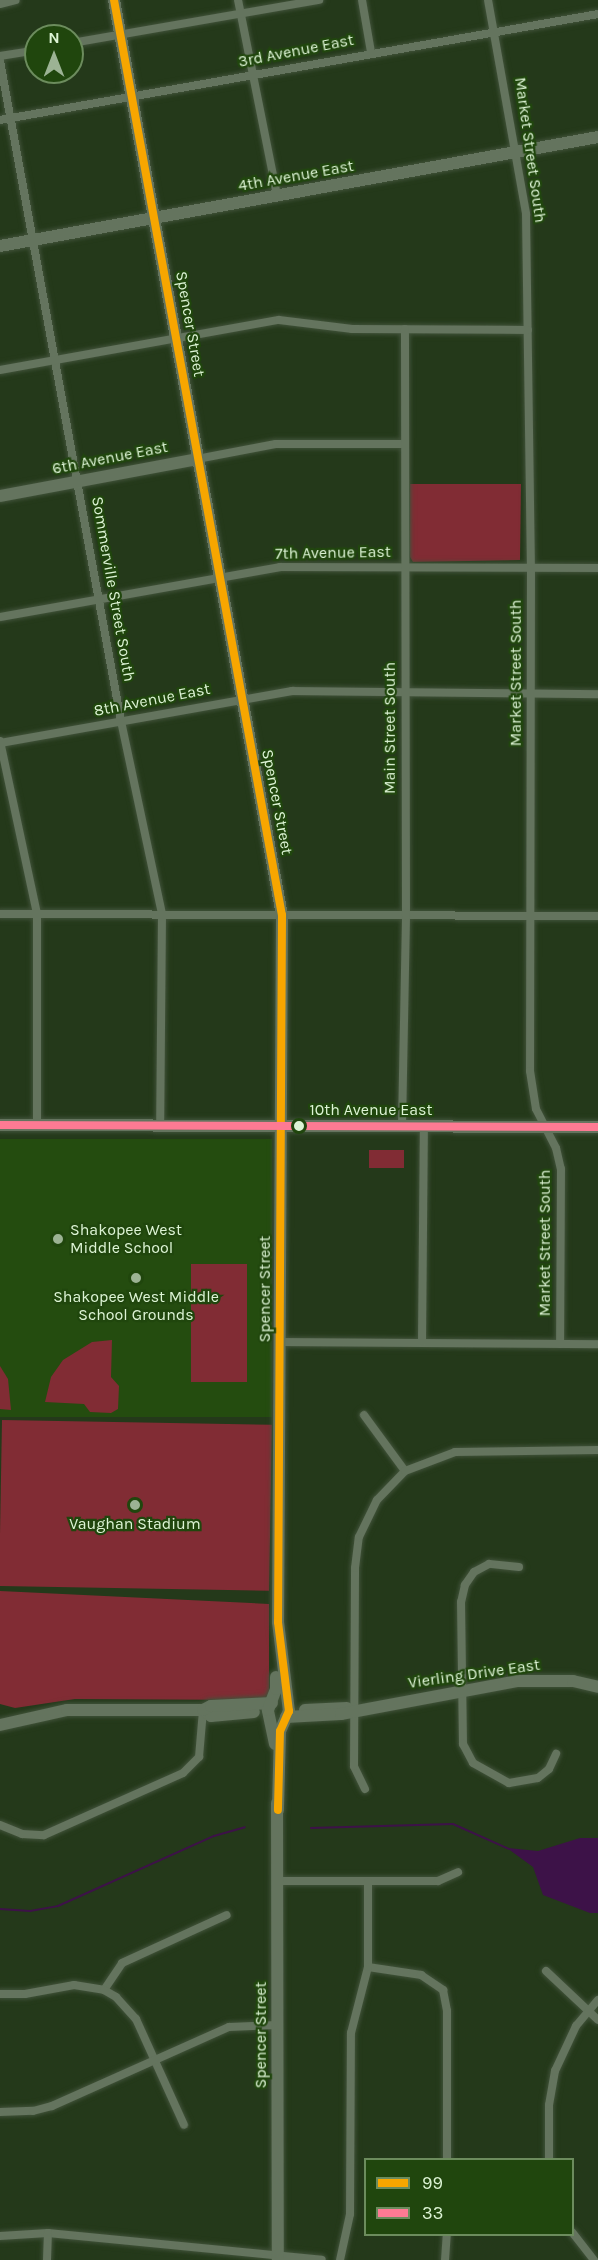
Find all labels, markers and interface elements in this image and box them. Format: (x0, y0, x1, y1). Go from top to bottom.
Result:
north arrow (24, 24, 84, 84)
text: N (48, 28, 60, 47)
street label: 3rd Avenue East (237, 30, 355, 72)
street label: Market Street South (510, 76, 550, 224)
street label: 4th Avenue East (237, 156, 355, 196)
street label: Spencer Street (171, 270, 209, 378)
street label: 6th Avenue East (51, 437, 169, 479)
street label: Sommerville Street South (87, 495, 139, 683)
street label: 7th Avenue East (275, 542, 391, 564)
street label: Market Street South (506, 600, 526, 746)
street label: Main Street South (380, 662, 400, 794)
street label: 8th Avenue East (92, 679, 212, 721)
street label: Spencer Street (257, 748, 297, 856)
street label: 10th Avenue East (310, 1100, 432, 1120)
unlabelled marker (293, 1120, 305, 1132)
street label: Market Street South (535, 1170, 555, 1316)
place label: Shakopee West Middle School (70, 1220, 182, 1258)
marker: Shakopee West Middle School (51, 1232, 65, 1246)
street label: Spencer Street (255, 1236, 275, 1342)
marker: Shakopee West Middle School Grounds (129, 1271, 143, 1285)
place label: Shakopee West Middle School Grounds (53, 1287, 219, 1325)
marker: Vaughan Stadium (128, 1498, 142, 1512)
place label: Vaughan Stadium (69, 1514, 201, 1534)
street label: Vierling Drive East (407, 1655, 541, 1693)
street label: Spencer Street (251, 1982, 271, 2088)
legend (364, 2158, 574, 2236)
text: 99 (422, 2172, 443, 2194)
text: 33 (422, 2202, 443, 2224)

